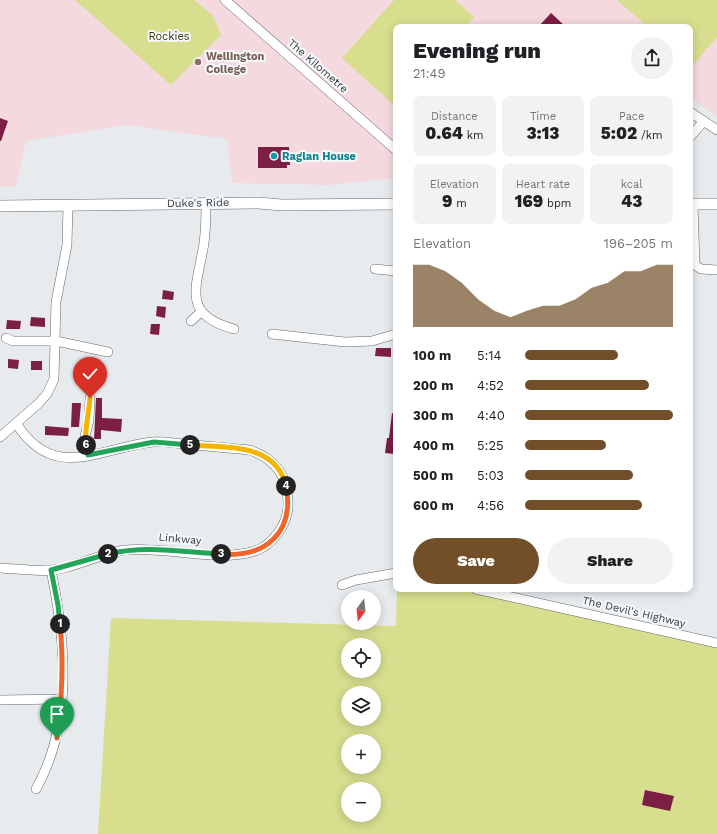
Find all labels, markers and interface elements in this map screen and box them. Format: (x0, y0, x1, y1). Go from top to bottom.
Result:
park label: Rockies (148, 30, 190, 43)
street label: The Kilometre (285, 36, 351, 96)
button: share (631, 37, 673, 79)
text: Evening run (413, 38, 541, 63)
place label: Wellington College (206, 50, 265, 76)
marker: Wellington College (193, 57, 203, 67)
text: 21:49 (413, 66, 445, 81)
text: Distance (431, 110, 478, 123)
text: Time (530, 110, 556, 123)
text: Pace (619, 110, 644, 123)
text: 0.64 (425, 123, 463, 143)
text: 3:13 (526, 123, 560, 143)
text: 5:02 (601, 123, 637, 143)
text: km (463, 129, 483, 142)
text: /km (637, 129, 662, 142)
place label: Raglan House (282, 150, 356, 163)
marker: Raglan House (269, 151, 279, 161)
text: Elevation (430, 178, 479, 191)
text: Heart rate (516, 178, 570, 191)
text: kcal (621, 178, 643, 191)
text: 9 (442, 191, 452, 211)
text: 169 (515, 191, 543, 211)
text: 43 (621, 191, 642, 211)
street label: Duke's Ride (167, 196, 229, 210)
text: m (452, 197, 467, 210)
text: bpm (543, 197, 571, 210)
text: Elevation (413, 236, 471, 251)
text: 196–205 m (604, 236, 673, 251)
text: 100 m (413, 348, 451, 363)
text: 5:14 (477, 348, 501, 363)
pin (73, 357, 107, 398)
icon: check (79, 363, 101, 385)
text: 200 m (413, 378, 453, 393)
text: 4:52 (477, 378, 504, 393)
text: 300 m (413, 408, 453, 423)
text: 4:40 (477, 408, 505, 423)
pin: 6 (76, 435, 96, 455)
pin: 5 (180, 435, 200, 455)
text: 6 (83, 438, 89, 451)
text: 5 (187, 438, 193, 451)
text: 400 m (413, 438, 454, 453)
text: 5:25 (477, 438, 504, 453)
text: 500 m (413, 468, 453, 483)
text: 5:03 (477, 468, 504, 483)
pin: 4 (276, 476, 296, 496)
text: 4 (282, 479, 290, 492)
text: 600 m (413, 498, 454, 513)
text: 4:56 (477, 498, 504, 513)
street label: Linkway (158, 531, 202, 547)
button: Save (413, 538, 539, 584)
button: Share (547, 538, 673, 584)
pin: 2 (98, 544, 118, 564)
pin: 3 (211, 544, 231, 564)
text: 2 (105, 547, 111, 560)
text: 3 (218, 547, 224, 560)
north arrow (341, 590, 381, 630)
map controls (341, 590, 381, 822)
street label: The Devil's Highway (581, 594, 687, 630)
pin: 1 (50, 614, 70, 634)
text: 1 (58, 617, 62, 630)
button: locate (341, 638, 381, 678)
button: layers (341, 686, 381, 726)
pin (40, 697, 74, 738)
icon: arrive (46, 703, 68, 725)
button: + (341, 734, 381, 774)
button: − (341, 782, 381, 822)

